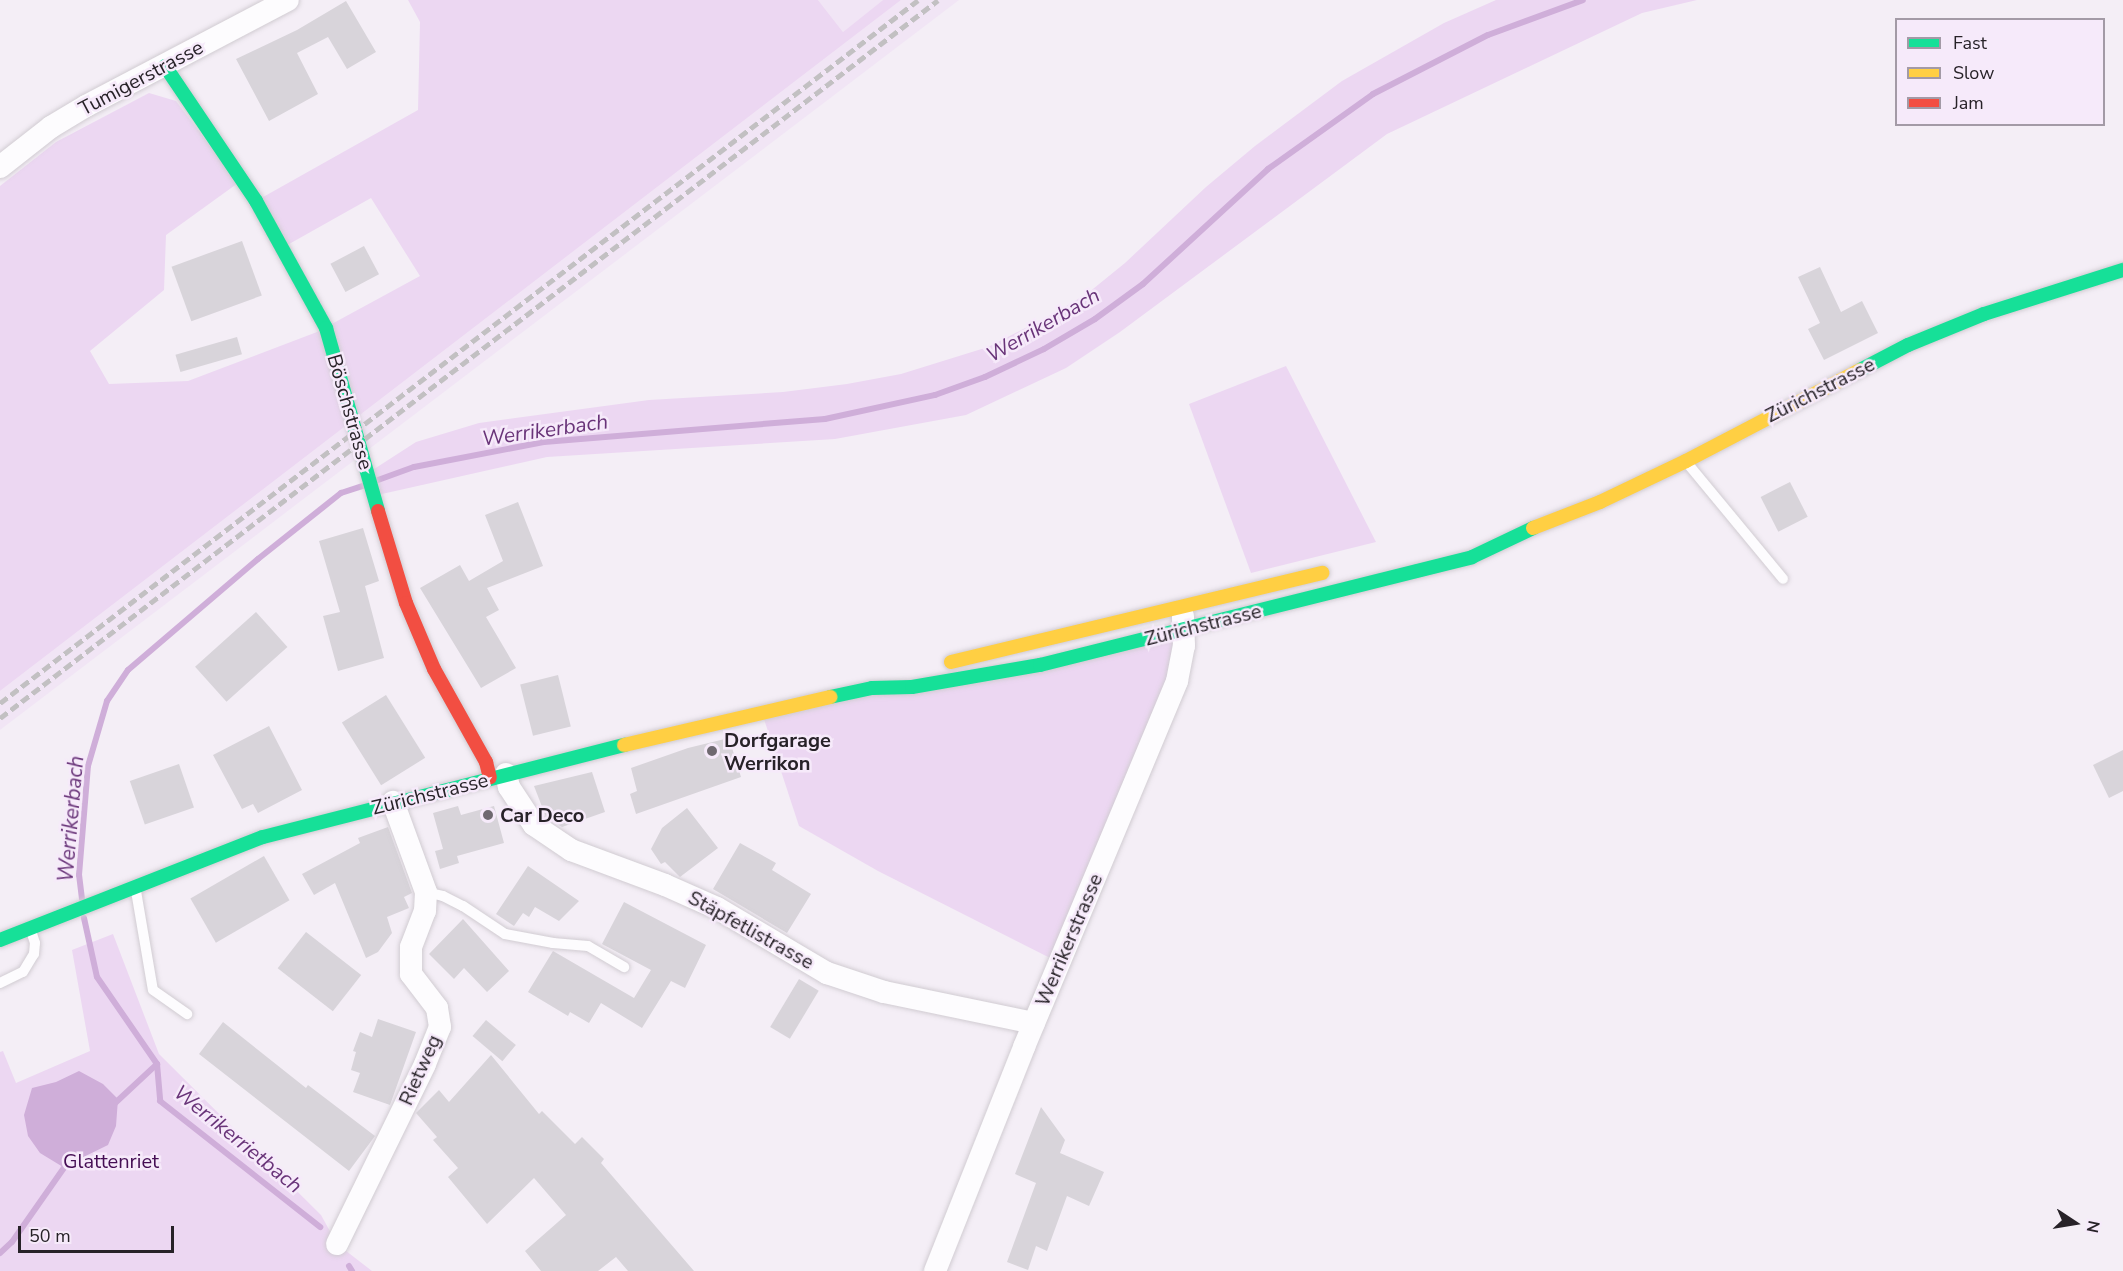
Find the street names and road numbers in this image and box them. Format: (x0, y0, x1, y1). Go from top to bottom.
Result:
street label: Tumigerstrasse (75, 35, 207, 121)
street label: Böschstrasse (322, 352, 378, 472)
street label: Zürichstrasse (1761, 352, 1879, 428)
street label: Zürichstrasse (1142, 599, 1264, 651)
street label: Zürichstrasse (369, 768, 491, 820)
street label: Werrikerstrasse (1030, 870, 1108, 1010)
street label: Stäpfetlistrasse (684, 886, 818, 974)
street label: Rietweg (394, 1031, 446, 1109)

